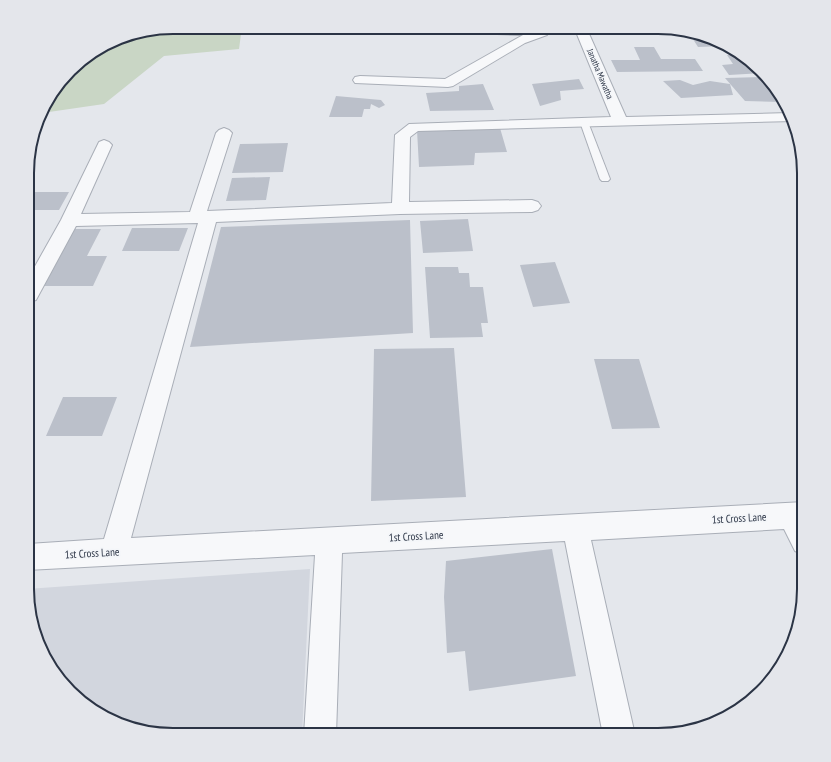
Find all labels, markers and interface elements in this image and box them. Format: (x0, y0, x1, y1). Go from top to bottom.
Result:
street label: Janatha Mawatha (585, 46, 616, 101)
street label: 1st Cross Lane (711, 510, 767, 526)
street label: 1st Cross Lane (388, 528, 444, 544)
street label: 1st Cross Lane (64, 545, 120, 561)

